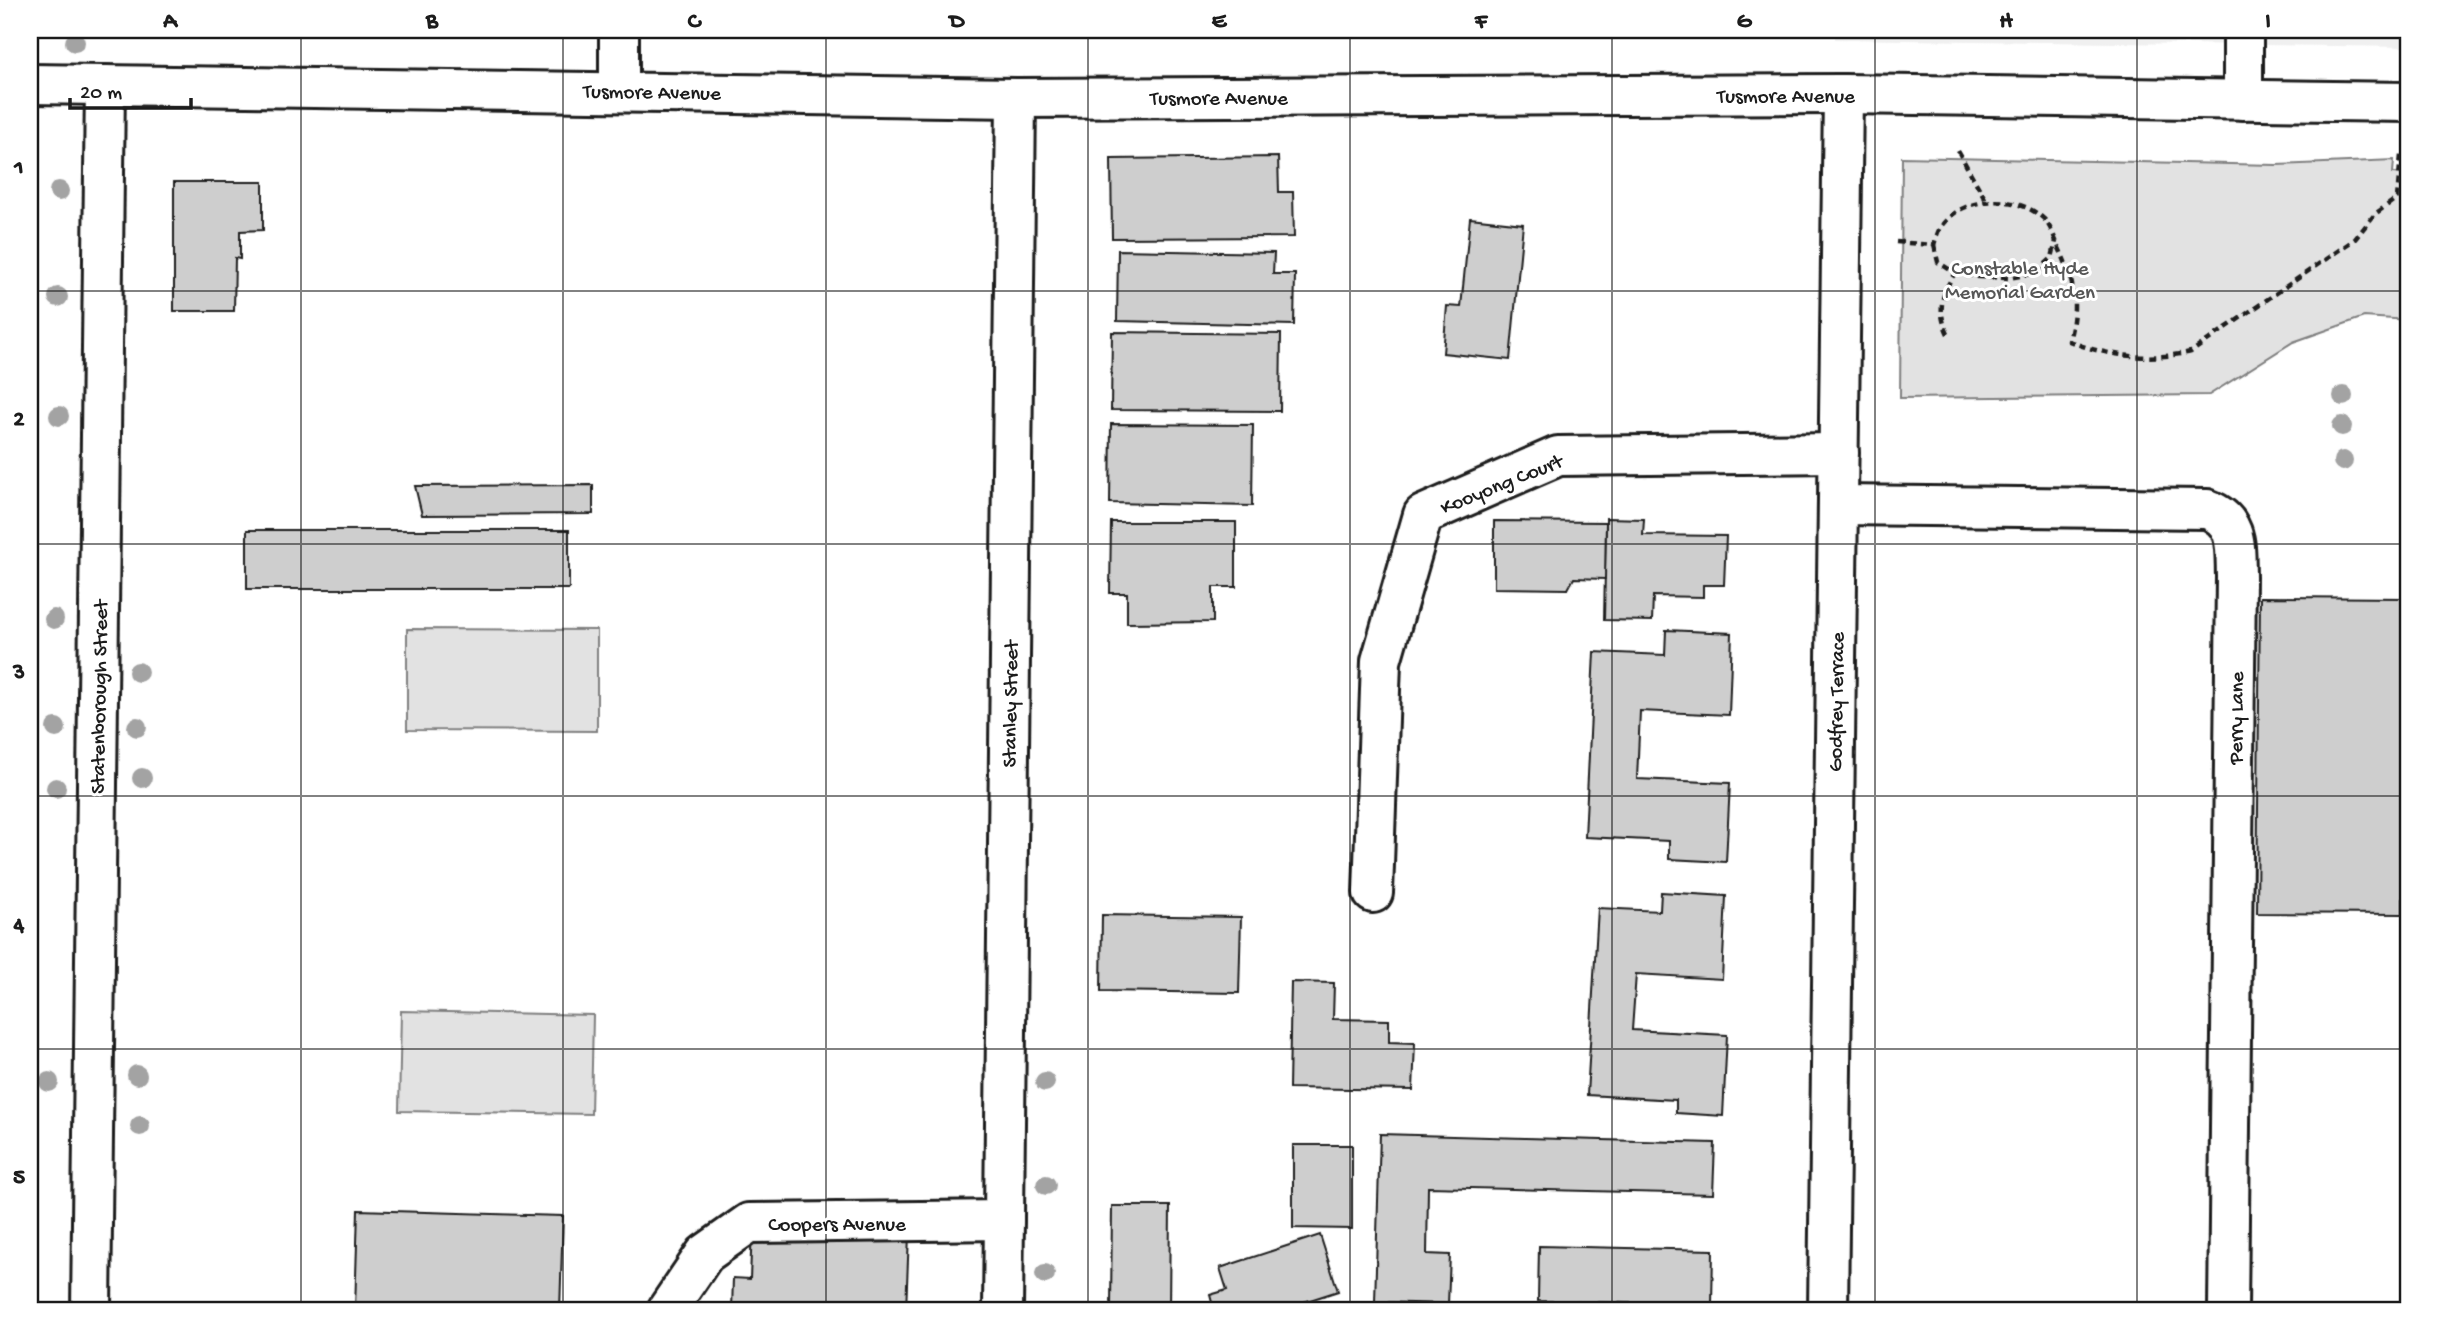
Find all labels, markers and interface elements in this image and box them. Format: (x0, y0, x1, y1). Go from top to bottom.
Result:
text: A (162, 9, 178, 36)
text: B (425, 9, 439, 36)
text: C (688, 9, 703, 36)
text: D (948, 9, 966, 36)
text: E (1212, 9, 1228, 36)
text: F (1474, 9, 1489, 36)
text: G (1737, 9, 1753, 36)
text: H (1999, 9, 2013, 36)
text: I (2265, 9, 2271, 36)
scale bar (70, 66, 191, 110)
street label: Tusmore Avenue (582, 81, 722, 108)
text: 20 m (80, 82, 122, 107)
street label: Tusmore Avenue (1716, 86, 1856, 111)
street label: Tusmore Avenue (1149, 88, 1289, 113)
text: 1 (13, 155, 24, 182)
park label: Constable Hyde Memorial Garden (1945, 258, 2095, 307)
text: 2 (13, 407, 25, 434)
street label: Kooyong Court (1438, 449, 1569, 522)
street label: Statenborough Street (87, 598, 116, 794)
street label: Godfrey Terrace (1825, 631, 1852, 772)
street label: Stanley Street (999, 638, 1026, 768)
text: 3 (12, 660, 25, 687)
street label: Perry Lane (2225, 670, 2252, 766)
text: 4 (13, 913, 25, 940)
text: 5 (13, 1165, 25, 1192)
street label: Coopers Avenue (768, 1214, 907, 1239)

